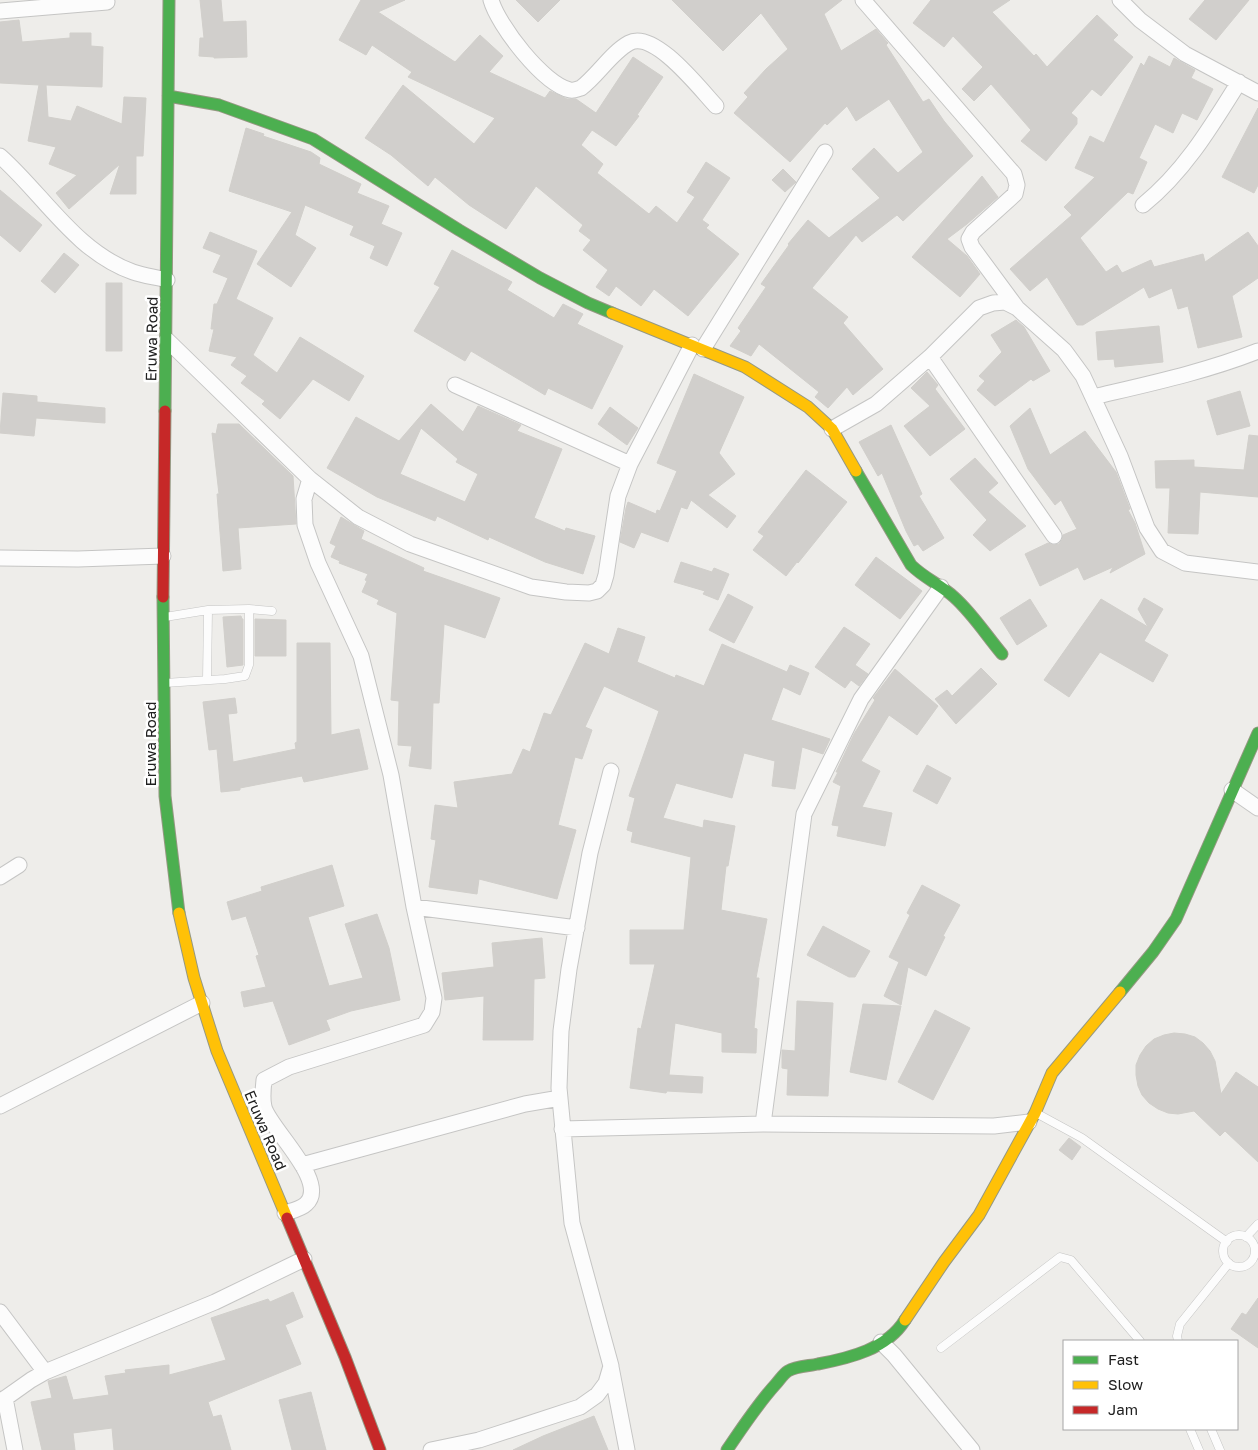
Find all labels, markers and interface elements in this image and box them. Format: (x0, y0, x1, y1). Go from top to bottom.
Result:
street label: Eruwa Road (141, 296, 161, 382)
street label: Eruwa Road (141, 702, 159, 786)
street label: Eruwa Road (241, 1087, 291, 1173)
legend (1063, 1340, 1238, 1430)
text: Fast (1108, 1350, 1139, 1368)
text: Slow (1108, 1375, 1143, 1393)
text: Jam (1108, 1400, 1138, 1418)

